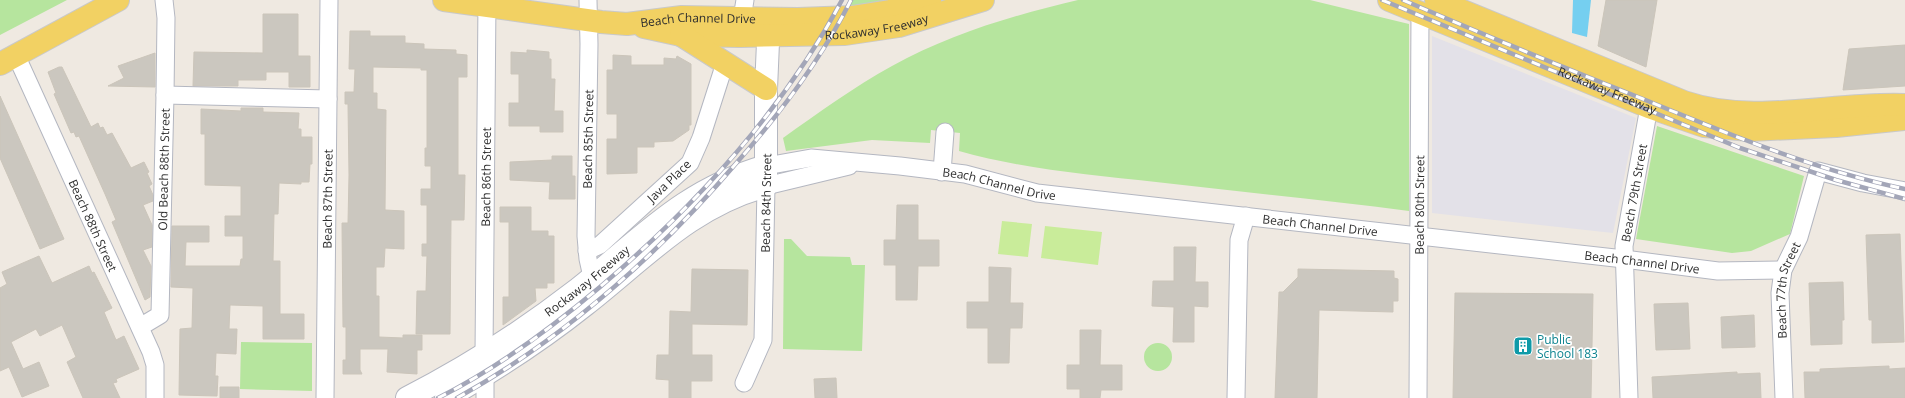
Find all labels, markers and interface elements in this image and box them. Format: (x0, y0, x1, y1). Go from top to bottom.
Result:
street label: Beach Channel Drive (639, 8, 756, 31)
street label: Rockaway Freeway (824, 9, 931, 43)
street label: Rockaway Freeway (1555, 62, 1660, 118)
street label: Beach 85th Street (579, 89, 597, 189)
street label: Old Beach 88th Street (153, 108, 173, 231)
street label: Beach 86th Street (477, 127, 494, 227)
street label: Beach 79th Street (1616, 142, 1651, 243)
street label: Beach 87th Street (318, 149, 336, 249)
street label: Beach 84th Street (757, 153, 775, 253)
street label: Beach 80th Street (1410, 155, 1428, 255)
street label: Java Place (643, 156, 695, 207)
street label: Beach Channel Drive (942, 163, 1057, 204)
street label: Beach 88th Street (65, 176, 122, 274)
street label: Beach Channel Drive (1262, 210, 1379, 240)
street label: Beach 77th Street (1771, 239, 1804, 339)
street label: Rockaway Freeway (540, 240, 634, 320)
street label: Beach Channel Drive (1584, 246, 1701, 277)
place label: Public School 183 (1537, 331, 1598, 362)
building icon: Public School 183 (1512, 335, 1534, 357)

